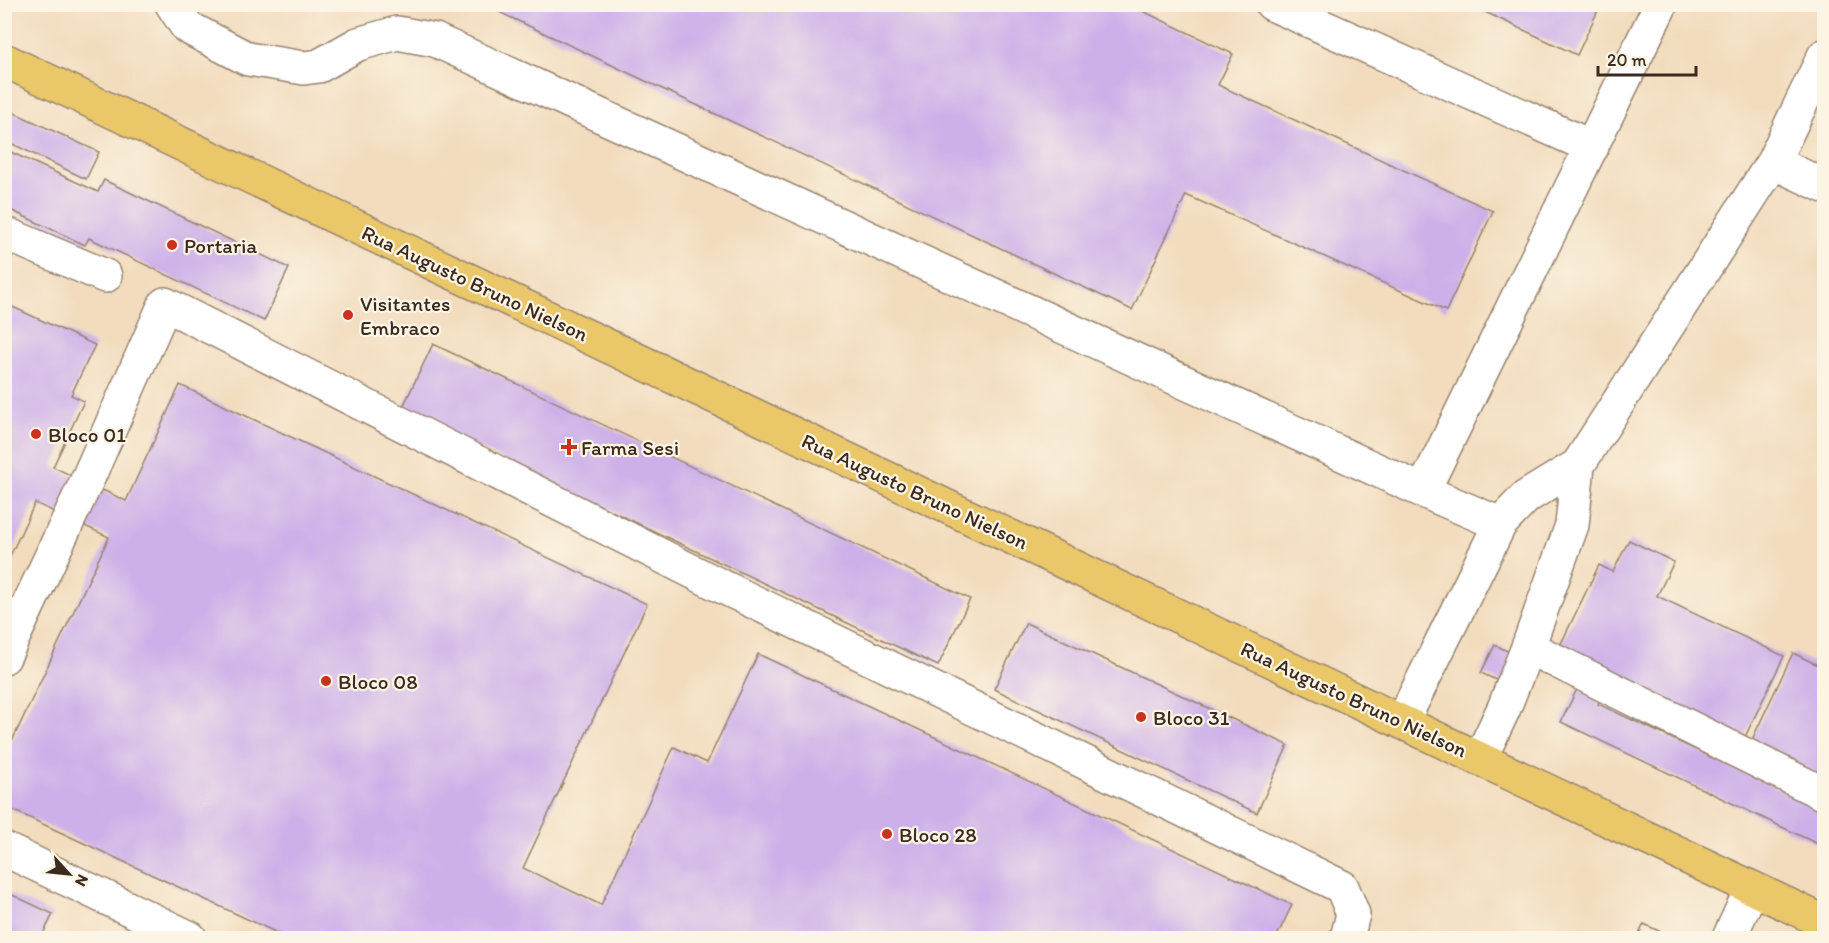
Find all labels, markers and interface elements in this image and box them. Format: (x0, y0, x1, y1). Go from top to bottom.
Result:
scale bar (1598, 39, 1696, 77)
text: 20 m (1607, 49, 1647, 71)
street label: Rua Augusto Bruno Nielson (358, 220, 592, 346)
place label: Portaria (184, 233, 257, 258)
marker: Portaria (165, 238, 179, 252)
place label: Visitantes Embraco (360, 291, 450, 340)
marker: Visitantes Embraco (341, 308, 355, 322)
place label: Bloco 01 (48, 422, 126, 447)
marker: Bloco 01 (29, 427, 43, 441)
street label: Rua Augusto Bruno Nielson (798, 428, 1032, 554)
place label: Farma Sesi (581, 435, 679, 460)
marker: Farma Sesi (562, 440, 576, 454)
street label: Rua Augusto Bruno Nielson (1237, 636, 1471, 762)
place label: Bloco 08 (338, 669, 418, 694)
marker: Bloco 08 (319, 674, 333, 688)
place label: Bloco 31 (1153, 705, 1230, 730)
marker: Bloco 31 (1134, 710, 1148, 724)
place label: Bloco 28 (899, 822, 977, 847)
marker: Bloco 28 (880, 827, 894, 841)
north arrow (39, 844, 99, 904)
text: N (71, 871, 93, 890)

